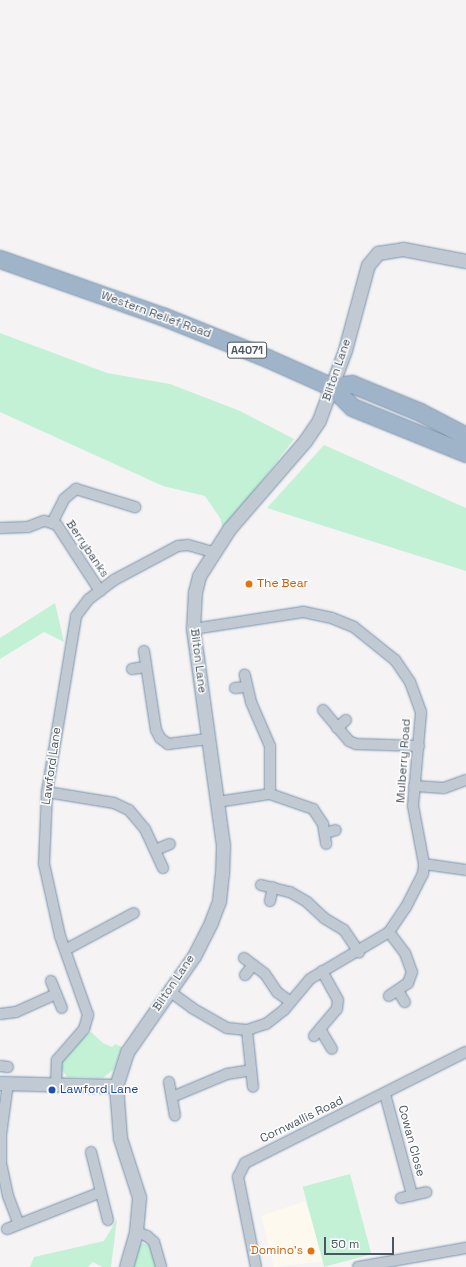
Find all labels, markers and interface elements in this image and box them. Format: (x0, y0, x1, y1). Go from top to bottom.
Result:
street label: Western Relief Road (99, 288, 213, 342)
street label: Bilton Lane (320, 337, 354, 403)
road number: A4071 (227, 341, 267, 359)
street label: Berrybanks (63, 518, 111, 580)
place label: The Bear (257, 577, 308, 591)
marker: The Bear (244, 579, 254, 589)
street label: Bilton Lane (187, 628, 209, 694)
street label: Mulberry Road (394, 718, 414, 804)
street label: Lawford Lane (39, 726, 65, 806)
street label: Bilton Lane (150, 952, 198, 1014)
place label: Lawford Lane (60, 1083, 138, 1097)
marker: Lawford Lane (47, 1085, 57, 1095)
street label: Cornwallis Road (258, 1094, 346, 1146)
street label: Cowan Close (395, 1104, 427, 1178)
scale bar (326, 1229, 396, 1255)
text: 50 m (331, 1236, 359, 1252)
place label: Domino's (251, 1244, 303, 1258)
marker: Domino's (306, 1246, 316, 1256)

